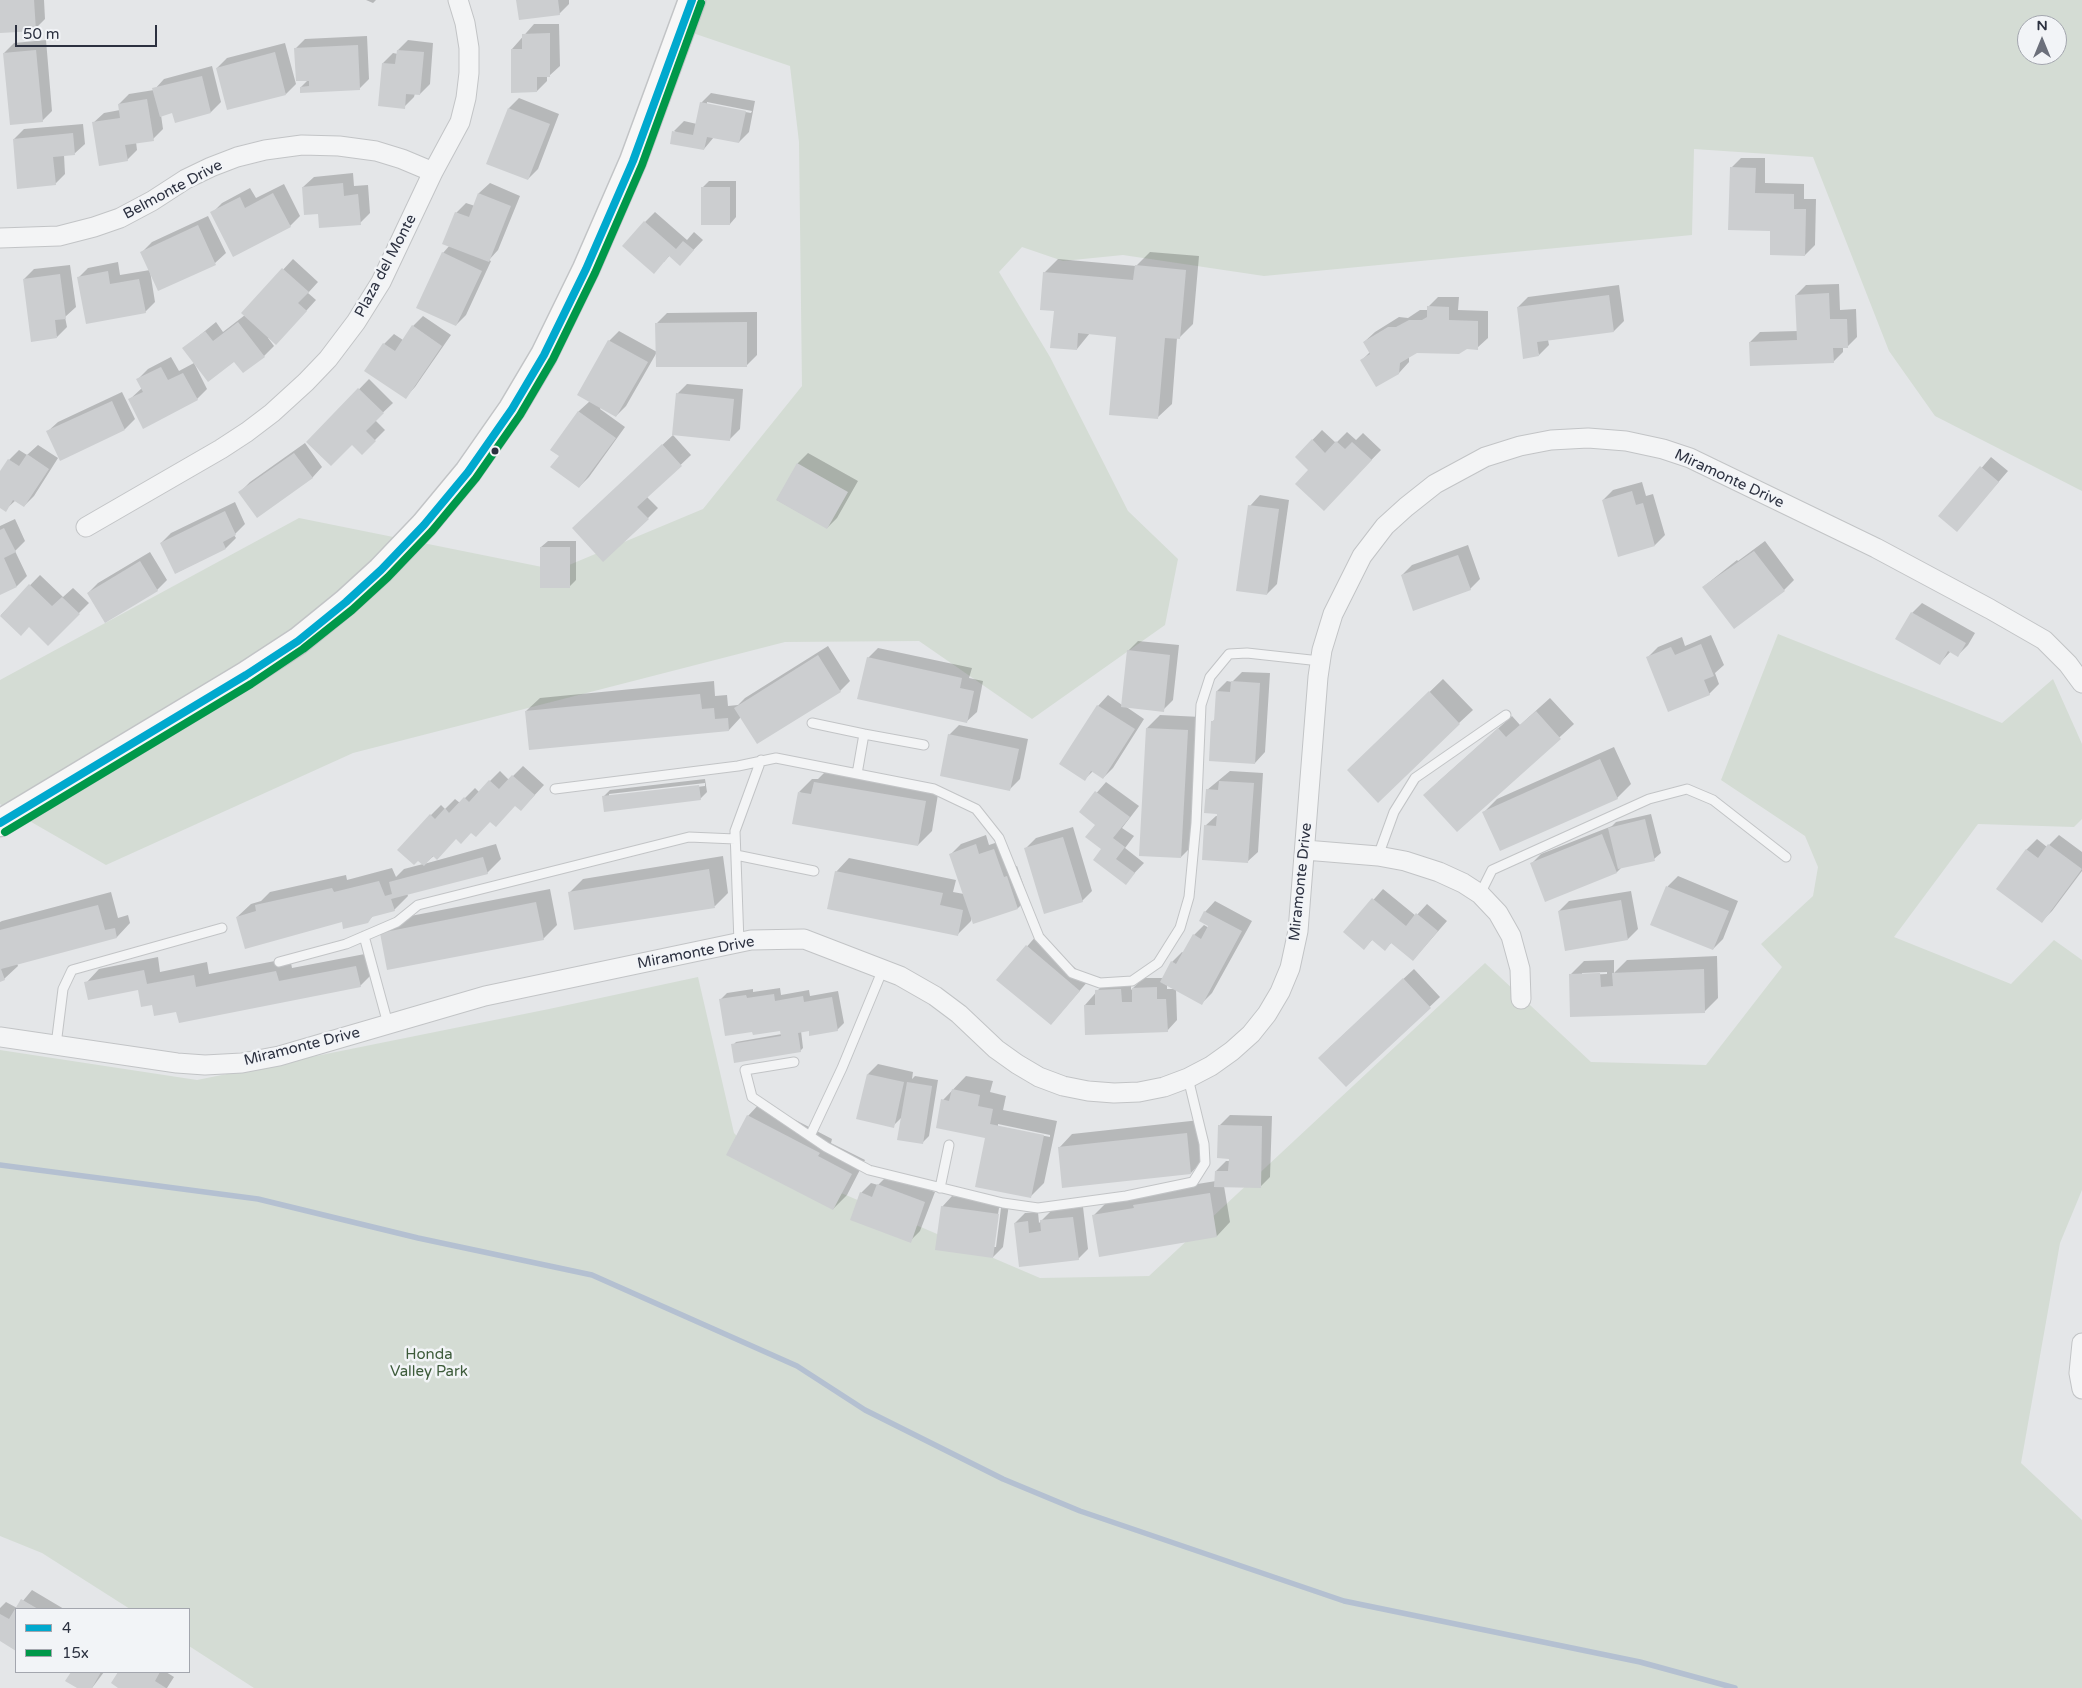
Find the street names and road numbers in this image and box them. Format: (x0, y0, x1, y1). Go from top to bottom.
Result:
street label: Belmonte Drive (120, 156, 226, 224)
street label: Plaza del Monte (351, 211, 421, 321)
street label: Miramonte Drive (1671, 446, 1787, 512)
street label: Miramonte Drive (1286, 822, 1316, 942)
street label: Miramonte Drive (636, 933, 756, 973)
street label: Miramonte Drive (242, 1024, 362, 1070)

